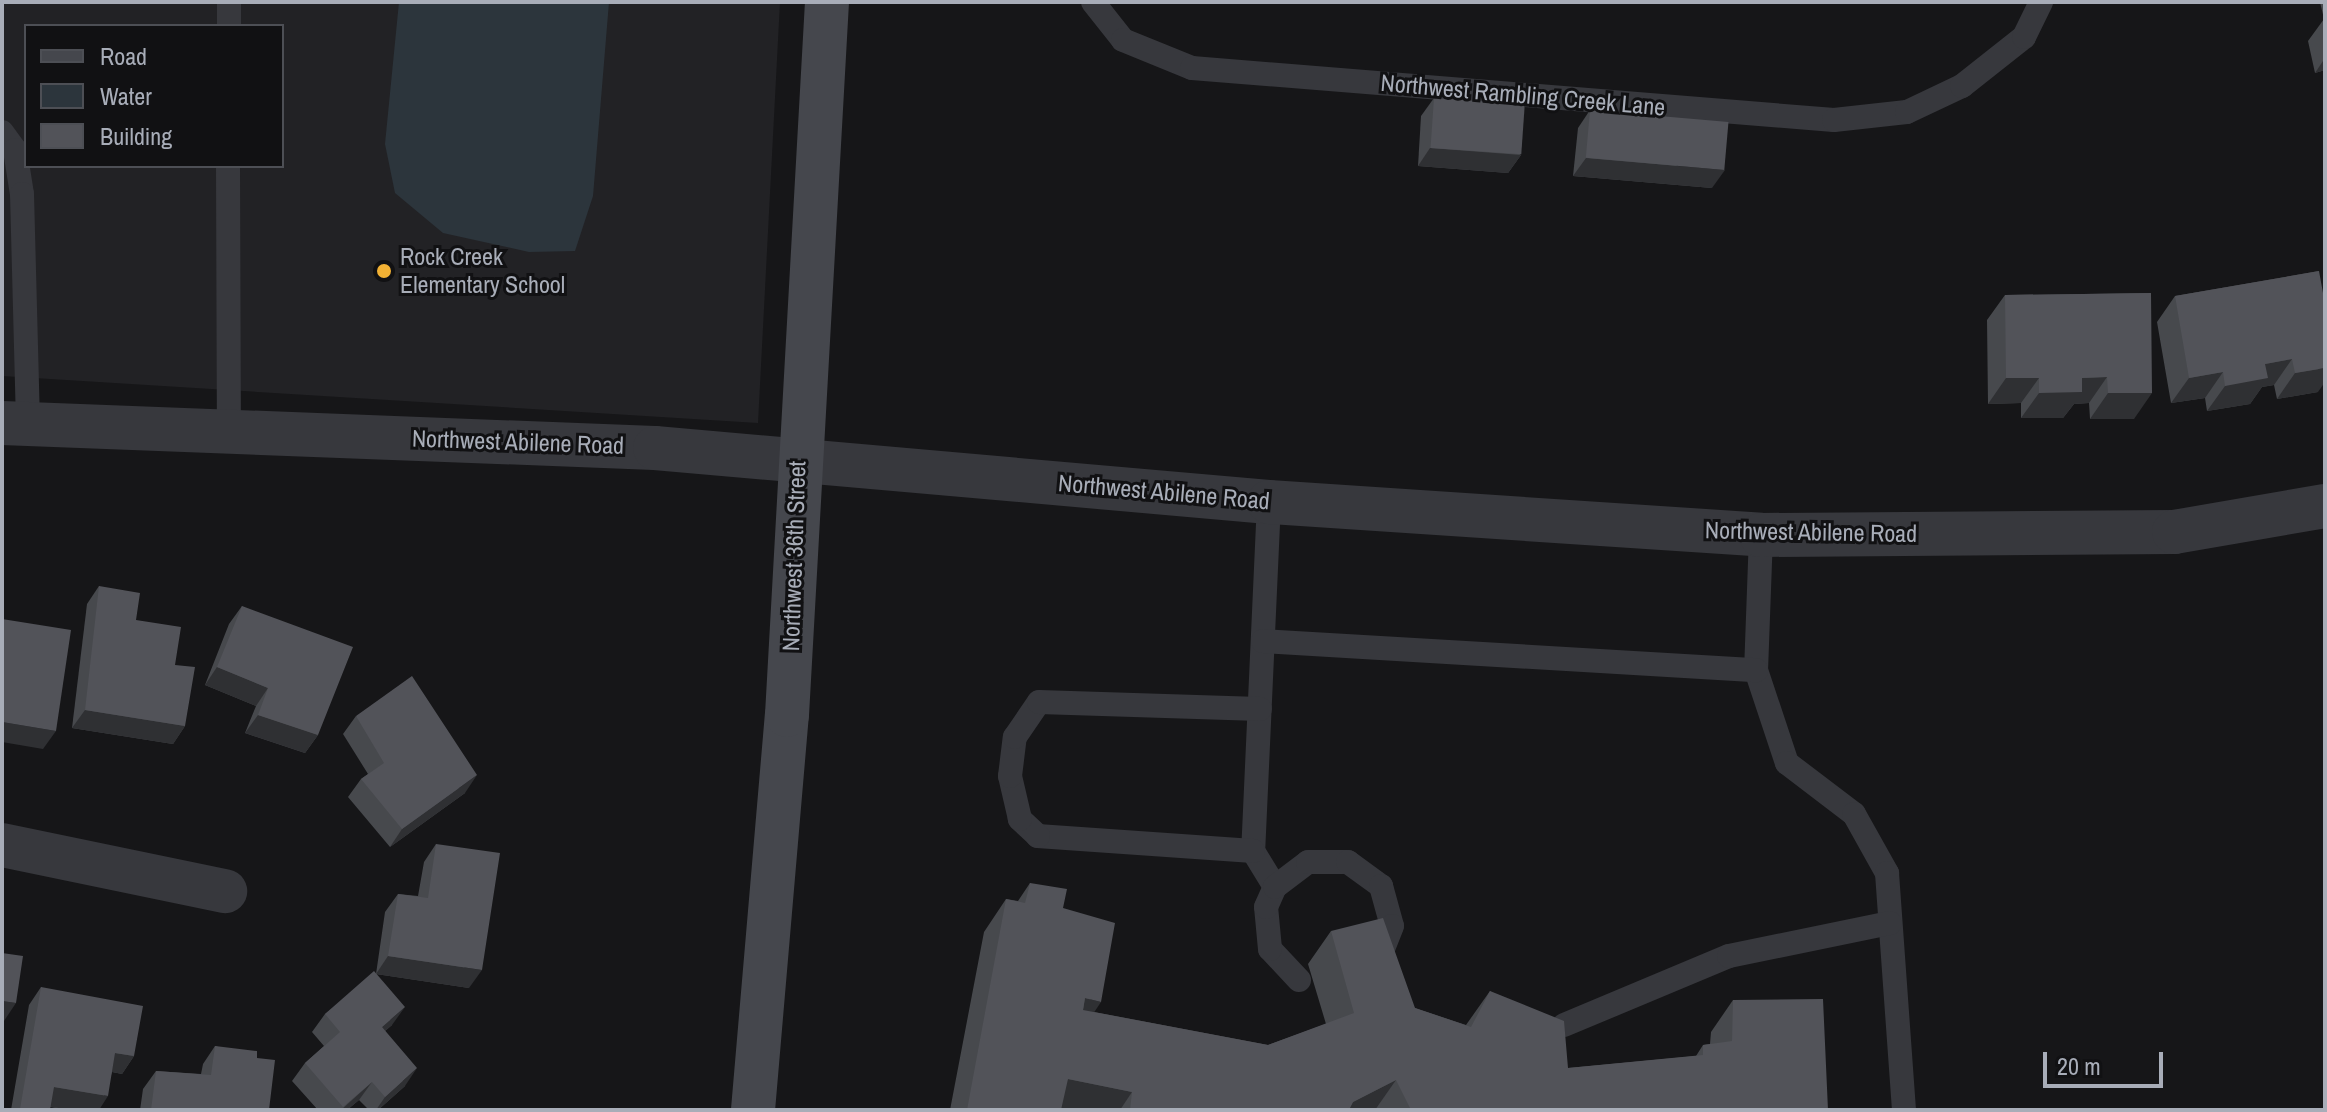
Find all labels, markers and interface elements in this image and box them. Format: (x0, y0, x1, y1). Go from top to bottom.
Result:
legend (24, 24, 284, 168)
text: Road (100, 40, 147, 72)
street label: Northwest Rambling Creek Lane (1380, 68, 1666, 122)
text: Water (100, 80, 152, 112)
text: Building (100, 120, 172, 152)
place label: Rock Creek Elementary School (400, 243, 565, 299)
marker: Rock Creek Elementary School (375, 262, 393, 280)
street label: Northwest Abilene Road (411, 424, 625, 460)
street label: Northwest 36th Street (776, 460, 812, 652)
street label: Northwest Abilene Road (1056, 468, 1272, 516)
street label: Northwest Abilene Road (1704, 516, 1918, 548)
scale bar (2047, 1036, 2167, 1086)
text: 20 m (2057, 1050, 2101, 1082)

